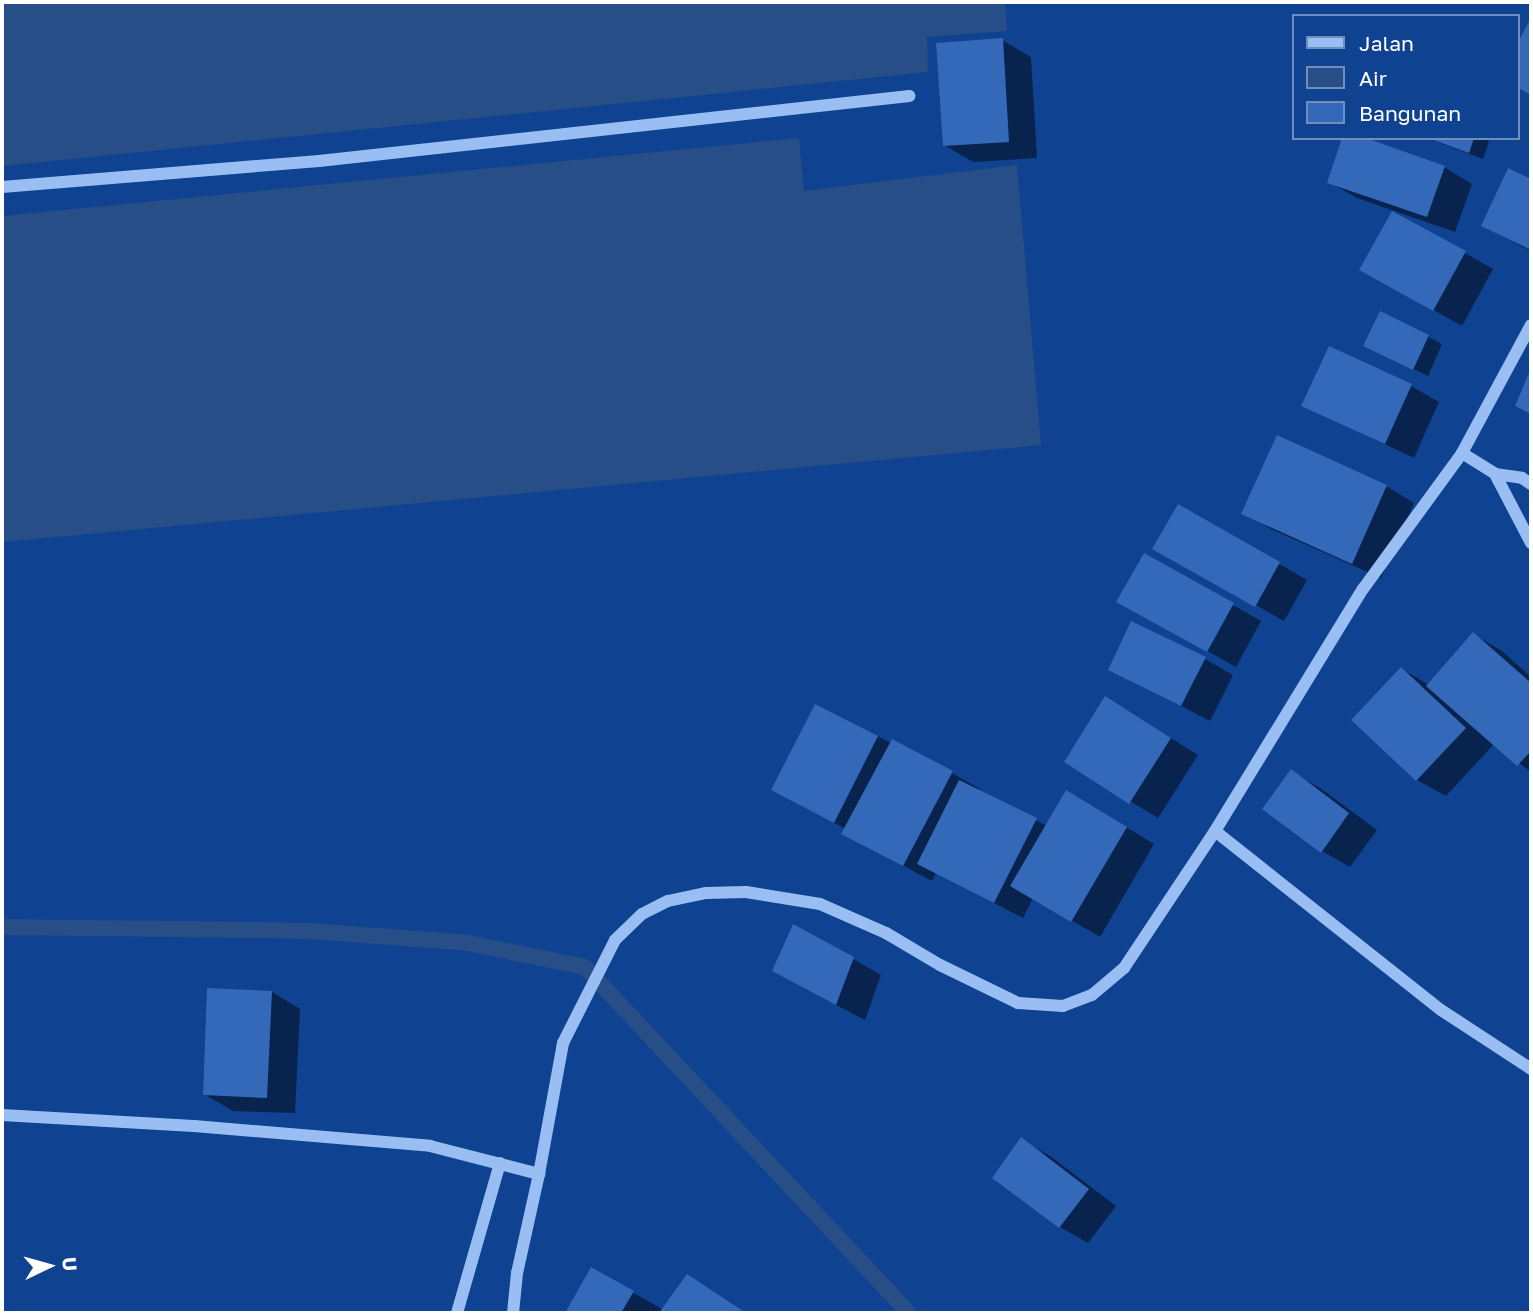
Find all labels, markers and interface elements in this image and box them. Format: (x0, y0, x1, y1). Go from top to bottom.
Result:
legend (1292, 14, 1519, 140)
text: Jalan (1359, 30, 1414, 56)
text: Air (1359, 65, 1387, 91)
text: Bangunan (1359, 100, 1461, 126)
north arrow (14, 1231, 84, 1301)
text: U (58, 1256, 82, 1272)

